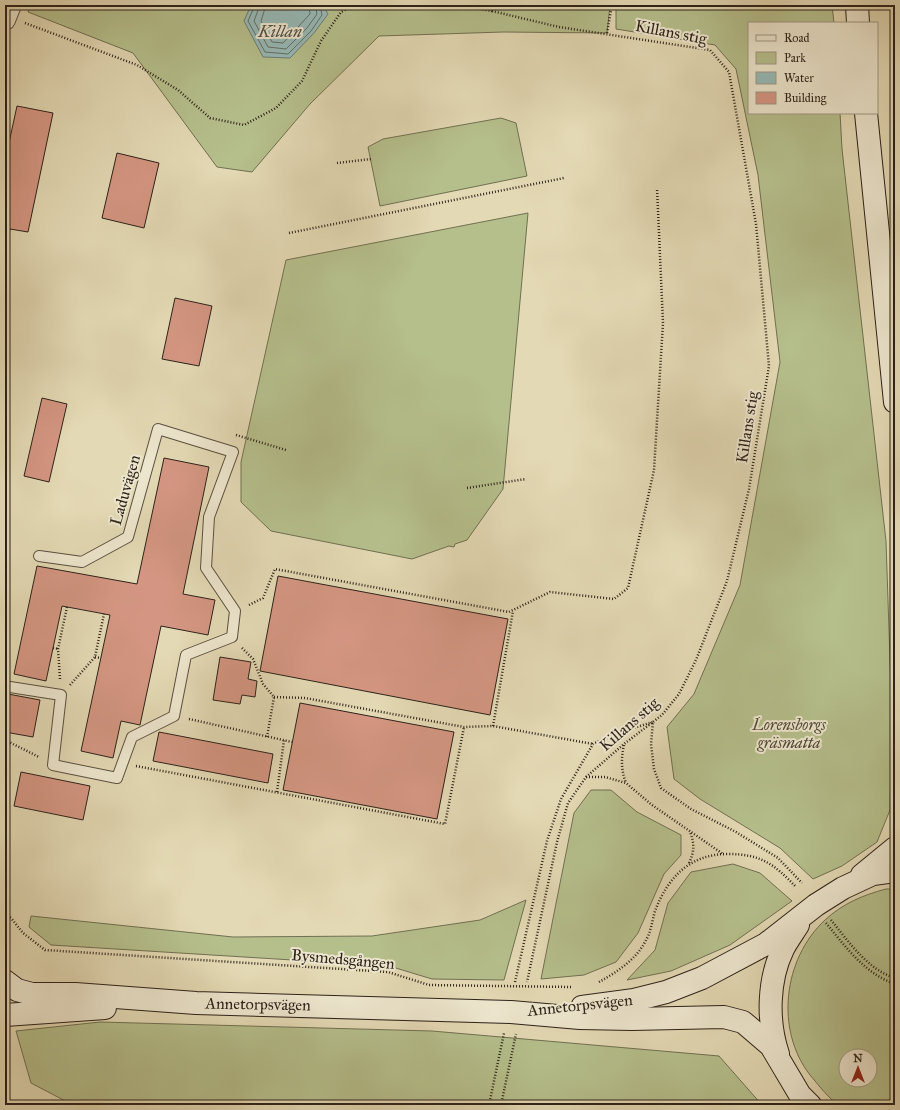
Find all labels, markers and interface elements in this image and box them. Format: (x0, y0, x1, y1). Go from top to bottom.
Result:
street label: Killans stig (633, 16, 709, 49)
water label: Killan (257, 21, 302, 42)
legend (748, 22, 878, 114)
text: Road (784, 31, 810, 45)
text: Park (784, 51, 806, 65)
text: Water (784, 71, 814, 85)
text: Building (784, 91, 827, 106)
street label: Killans stig (732, 389, 763, 464)
street label: Laduvägen (106, 452, 145, 528)
street label: Killans stig (595, 693, 664, 756)
park label: Lorensborgs gräsmatta (751, 715, 826, 752)
street label: Bysmedsgången (291, 945, 396, 974)
street label: Annetorpsvägen (526, 990, 634, 1021)
street label: Annetorpsvägen (204, 994, 311, 1015)
north arrow (838, 1048, 878, 1088)
text: N (853, 1052, 863, 1065)

